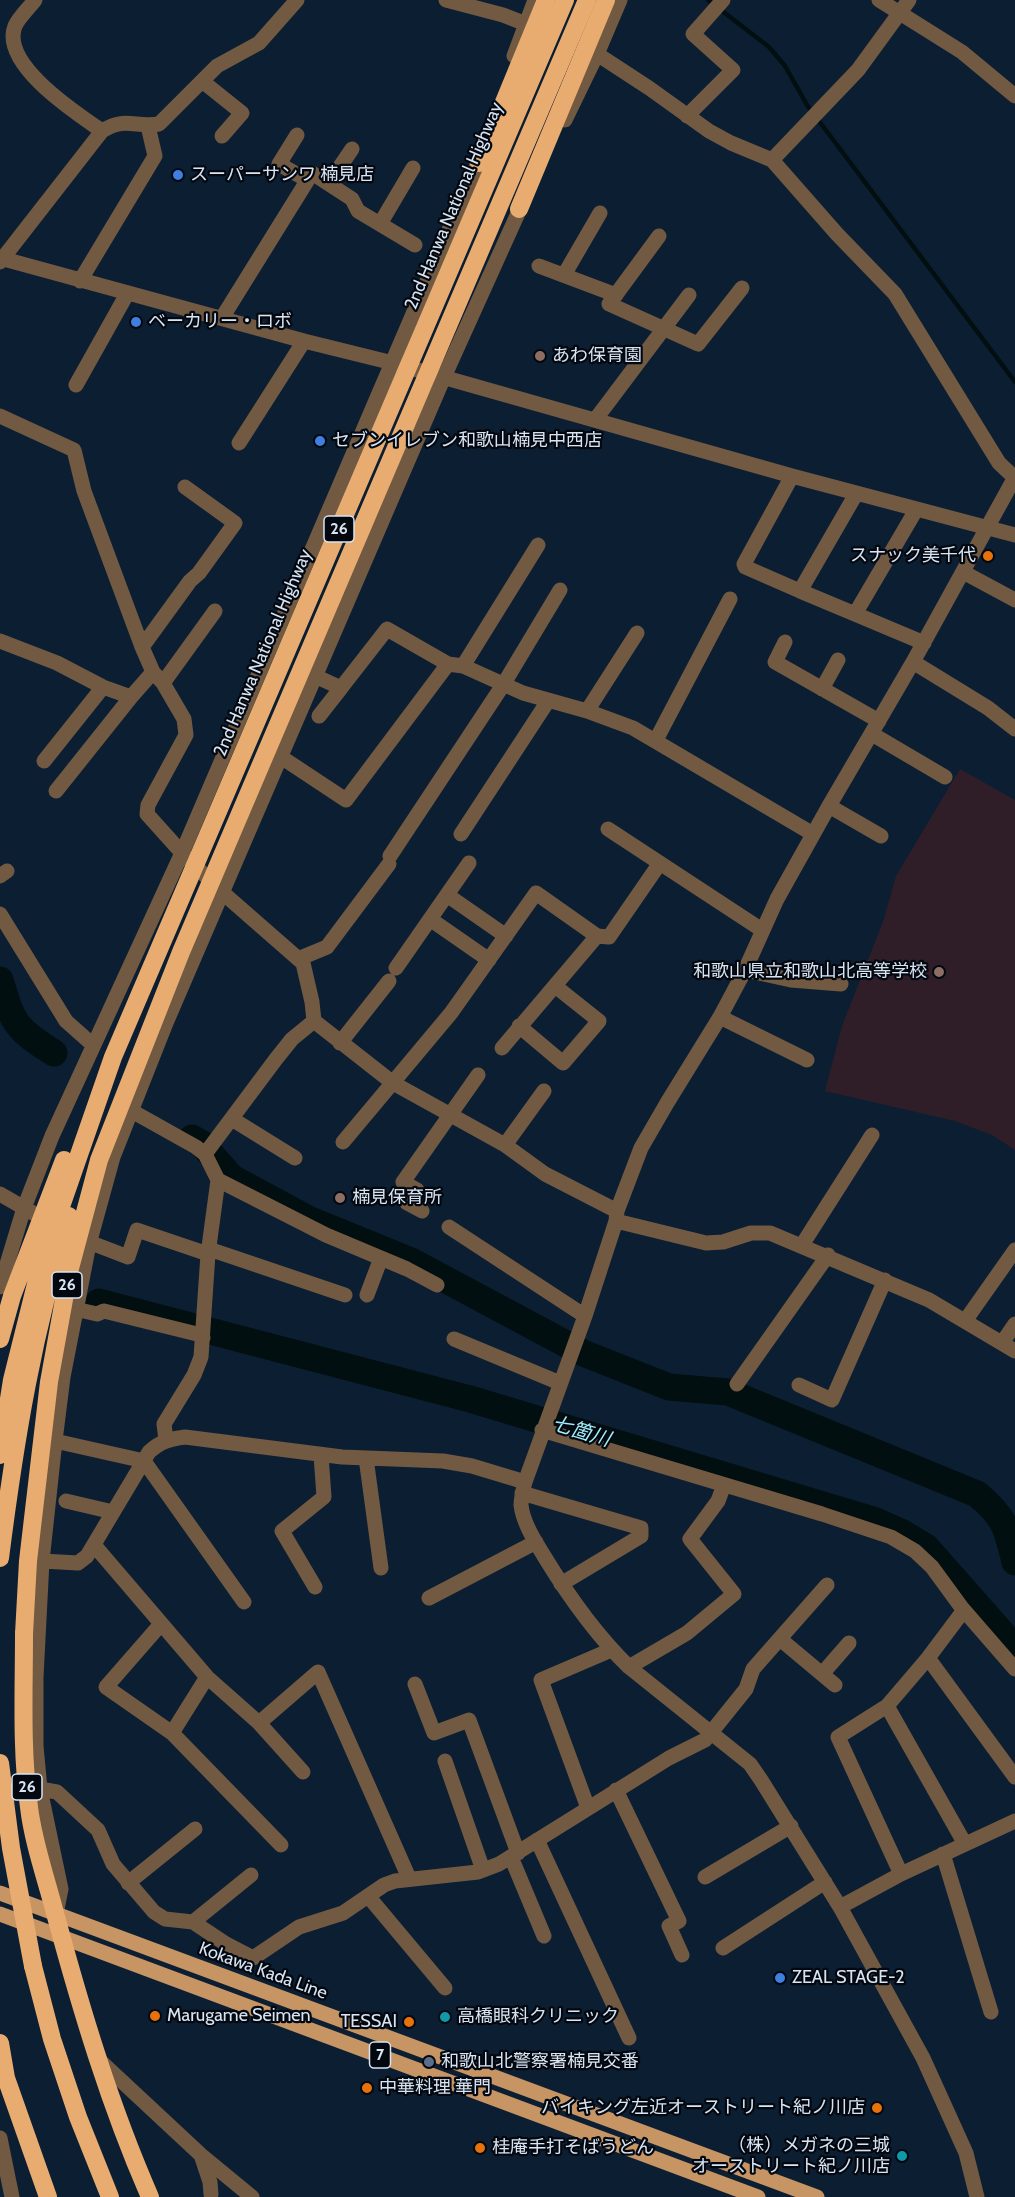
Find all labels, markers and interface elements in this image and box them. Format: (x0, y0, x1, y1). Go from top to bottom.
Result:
street label: 2nd Hanwa National Highway (400, 99, 508, 313)
place label: スーパーサンワ 楠見店 (190, 164, 374, 186)
marker: スーパーサンワ 楠見店 (171, 168, 185, 182)
place label: ベーカリー・ロボ (148, 311, 292, 333)
marker: ベーカリー・ロボ (129, 315, 143, 329)
place label: あわ保育園 (552, 345, 642, 367)
marker: あわ保育園 (533, 349, 547, 363)
place label: セブンイレブン和歌山楠見中西店 (332, 430, 602, 452)
marker: セブンイレブン和歌山楠見中西店 (313, 434, 327, 448)
road number: 26 (324, 516, 354, 542)
place label: スナック美千代 (850, 545, 976, 567)
street label: 2nd Hanwa National Highway (209, 546, 317, 760)
marker: スナック美千代 (981, 549, 995, 563)
place label: 和歌山県立和歌山北高等学校 (693, 961, 927, 983)
marker: 和歌山県立和歌山北高等学校 (932, 965, 946, 979)
place label: 楠見保育所 (352, 1187, 442, 1209)
marker: 楠見保育所 (333, 1191, 347, 1205)
road number: 26 (52, 1272, 82, 1298)
water label: 七箇川 (549, 1412, 613, 1452)
road number: 26 (12, 1774, 42, 1800)
street label: Kokawa Kada Line (196, 1938, 330, 2004)
place label: ZEAL STAGE-2 (792, 1967, 905, 1989)
marker: ZEAL STAGE-2 (773, 1971, 787, 1985)
place label: Marugame Seimen (167, 2005, 311, 2027)
place label: 高橋眼科クリニック (457, 2006, 619, 2028)
marker: Marugame Seimen (148, 2009, 162, 2023)
marker: 高橋眼科クリニック (438, 2010, 452, 2024)
place label: TESSAI (341, 2011, 397, 2033)
marker: TESSAI (402, 2015, 416, 2029)
road number: 7 (370, 2042, 391, 2068)
place label: 和歌山北警察署楠見交番 (441, 2051, 639, 2073)
marker: 和歌山北警察署楠見交番 (422, 2055, 436, 2069)
place label: 中華料理 華門 (379, 2077, 491, 2099)
marker: 中華料理 華門 (360, 2081, 374, 2095)
place label: バイキング左近オーストリート紀ノ川店 (541, 2097, 865, 2119)
marker: バイキング左近オーストリート紀ノ川店 (870, 2101, 884, 2115)
place label: （株）メガネの三城 オーストリート紀ノ川店 (692, 2135, 890, 2178)
place label: 桂庵手打そばうどん (492, 2137, 654, 2159)
marker: 桂庵手打そばうどん (473, 2141, 487, 2155)
marker: （株）メガネの三城 オーストリート紀ノ川店 (895, 2149, 909, 2163)

